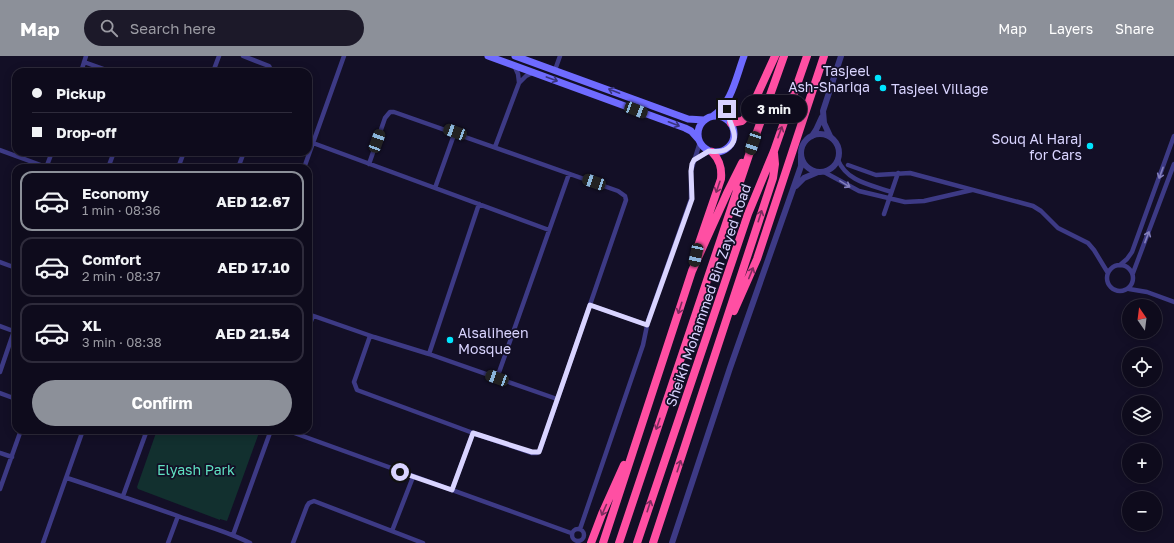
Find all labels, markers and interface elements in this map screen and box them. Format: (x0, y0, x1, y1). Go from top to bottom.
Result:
search box (84, 10, 364, 46)
text: Map (20, 17, 60, 40)
icon: search (98, 17, 120, 39)
text: Search here (130, 19, 216, 37)
text: Map (998, 20, 1027, 37)
text: Layers (1049, 20, 1093, 37)
text: Share (1115, 20, 1154, 37)
place label: Tasjeel Ash-Shariqa (788, 62, 870, 95)
marker: Tasjeel Ash-Shariqa (873, 73, 883, 83)
one-way arrow (545, 75, 557, 83)
place label: Tasjeel Village (891, 80, 988, 97)
marker: Tasjeel Village (878, 83, 888, 93)
text: Pickup (56, 84, 106, 102)
one-way arrow (609, 87, 621, 95)
callout: 3 min (741, 95, 807, 123)
car (623, 100, 649, 120)
route end (718, 100, 736, 118)
text: 3 min (757, 101, 791, 117)
one-way arrow (667, 120, 679, 128)
car (442, 122, 468, 142)
text: Drop-off (56, 123, 116, 141)
one-way arrow (777, 127, 785, 139)
car (367, 128, 387, 154)
car (743, 130, 763, 156)
place label: Souq Al Haraj for Cars (991, 130, 1082, 163)
marker: Souq Al Haraj for Cars (1085, 141, 1095, 151)
one-way arrow (1156, 166, 1164, 178)
car (581, 172, 607, 192)
one-way arrow (839, 180, 851, 188)
street label: Sheikh Mohammed Bin Zayed Road (662, 181, 754, 409)
one-way arrow (713, 181, 721, 193)
icon: car (34, 183, 70, 219)
text: Economy (82, 184, 149, 202)
text: AED 12.67 (216, 192, 290, 210)
text: 1 min · 08:36 (82, 202, 160, 218)
one-way arrow (757, 210, 764, 223)
one-way arrow (1143, 231, 1151, 243)
car (688, 242, 704, 268)
icon: car (34, 249, 70, 285)
text: Comfort (82, 250, 141, 268)
text: AED 17.10 (217, 258, 290, 276)
one-way arrow (748, 267, 756, 279)
text: 2 min · 08:37 (82, 268, 161, 284)
north arrow (1122, 299, 1162, 339)
map controls (1122, 299, 1162, 531)
one-way arrow (676, 301, 683, 314)
icon: car (34, 315, 70, 351)
text: XL (82, 316, 101, 334)
text: AED 21.54 (215, 324, 290, 342)
place label: Alsaliheen Mosque (458, 324, 529, 357)
text: 3 min · 08:38 (82, 334, 162, 350)
marker: Alsaliheen Mosque (445, 335, 455, 345)
button: locate (1122, 347, 1162, 387)
car (484, 368, 510, 388)
button: Confirm (32, 380, 292, 426)
button: layers (1122, 395, 1162, 435)
one-way arrow (654, 418, 662, 430)
button: + (1122, 443, 1162, 483)
one-way arrow (676, 460, 683, 473)
park label: Elyash Park (157, 461, 235, 478)
route start (391, 463, 409, 481)
button: − (1122, 491, 1162, 531)
one-way arrow (646, 500, 654, 512)
one-way arrow (599, 504, 607, 516)

